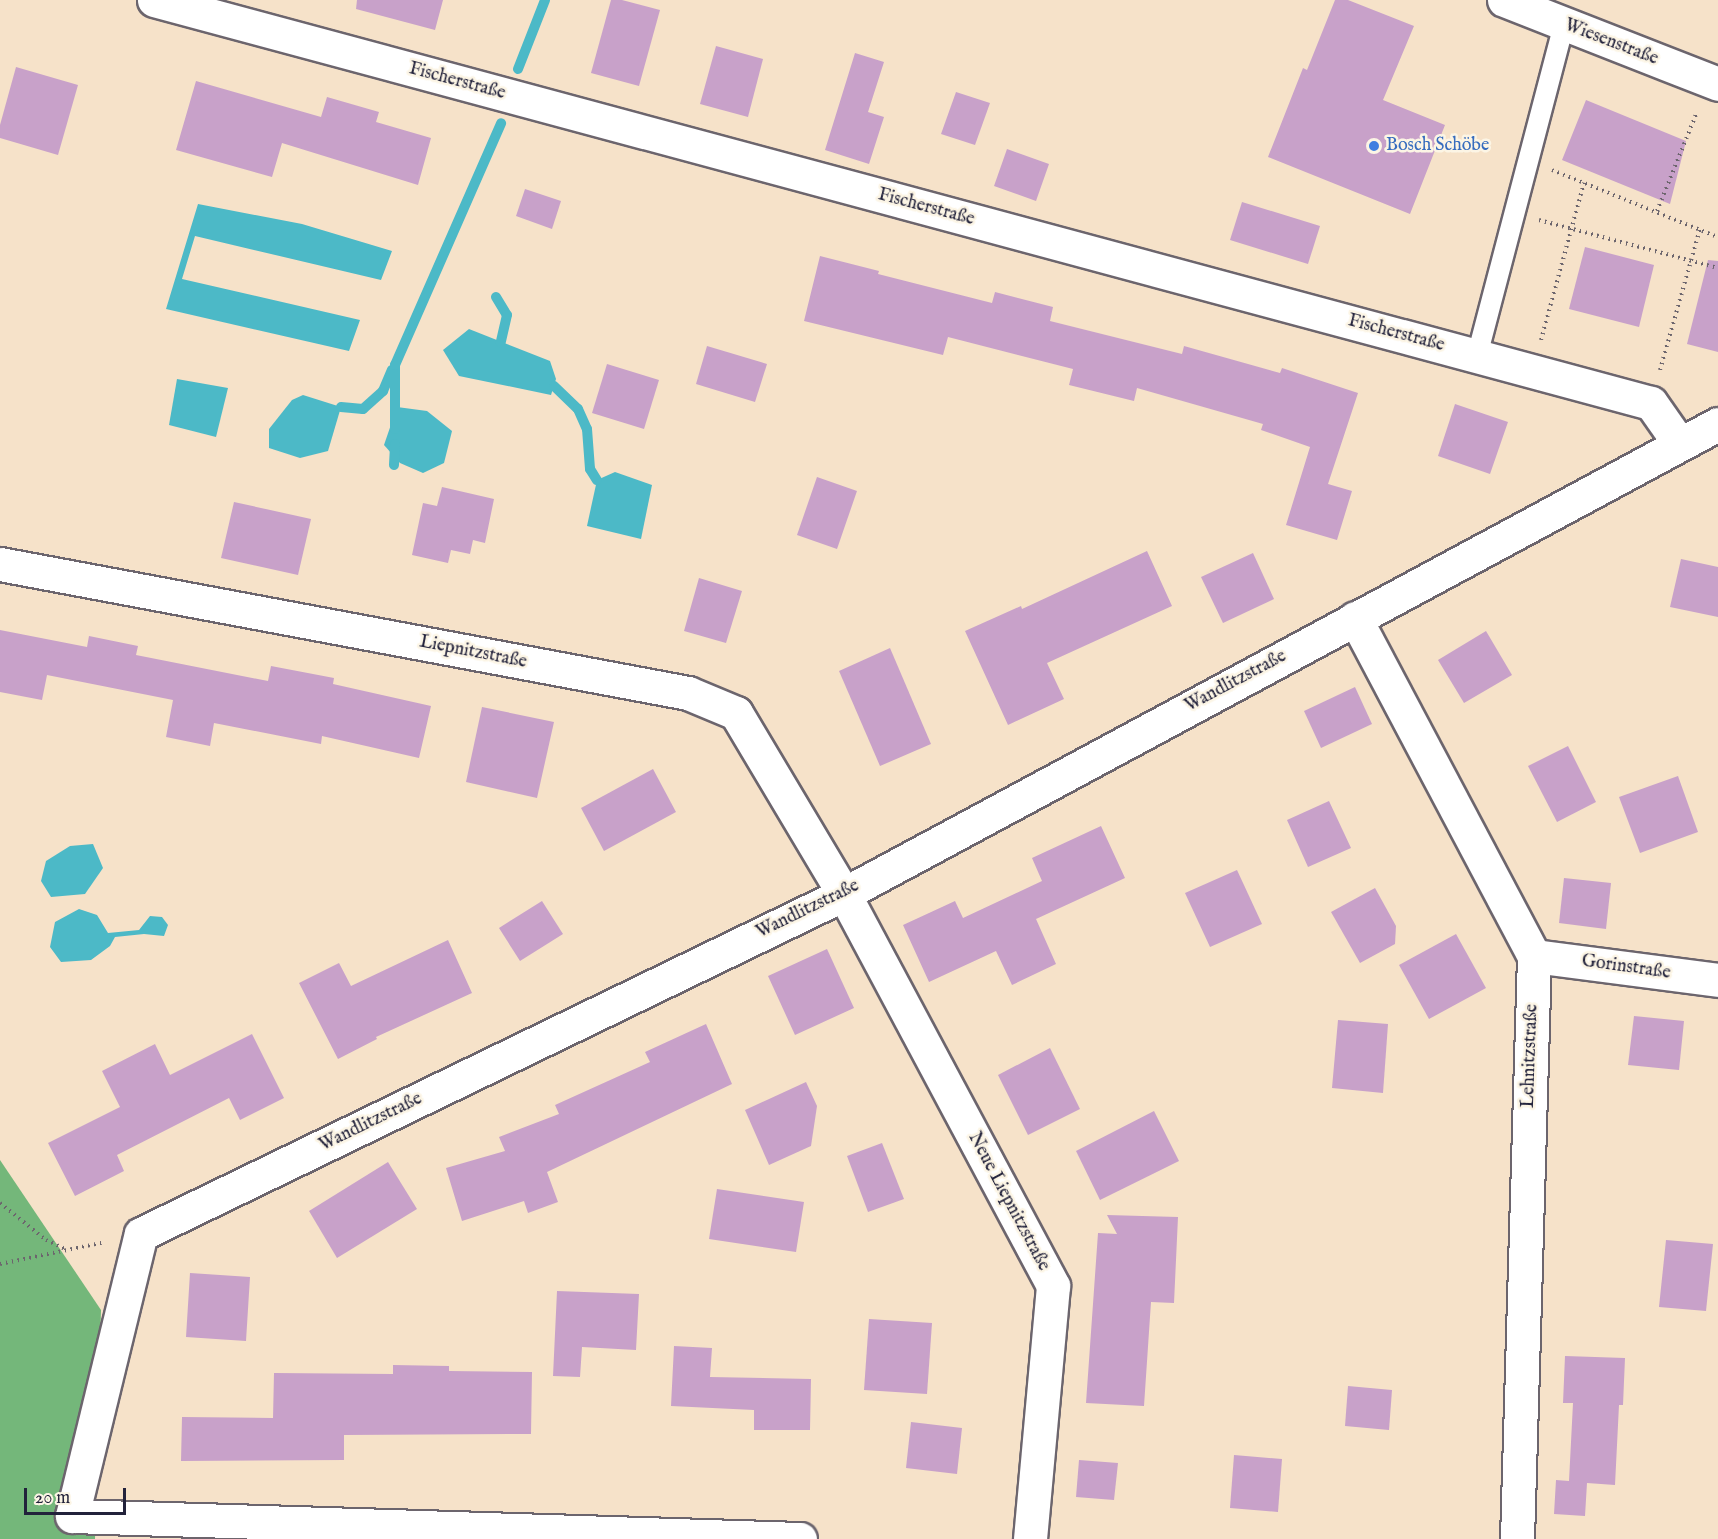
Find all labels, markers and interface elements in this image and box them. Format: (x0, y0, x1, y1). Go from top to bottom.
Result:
street label: Wiesenstraße (1561, 15, 1661, 71)
street label: Fischerstraße (406, 59, 508, 105)
place label: Bosch Schöbe (1386, 135, 1489, 157)
marker: Bosch Schöbe (1367, 139, 1381, 153)
street label: Fischerstraße (875, 185, 977, 231)
street label: Fischerstraße (1345, 311, 1447, 357)
street label: Liepnitzstraße (418, 632, 528, 674)
street label: Wandlitzstraße (1182, 646, 1290, 718)
street label: Wandlitzstraße (753, 876, 863, 944)
street label: Gorinstraße (1580, 951, 1672, 985)
street label: Lehnitzstraße (1518, 1004, 1544, 1108)
street label: Wandlitzstraße (316, 1089, 426, 1157)
street label: Neue Liepnitzstraße (962, 1129, 1054, 1275)
scale bar (27, 1476, 129, 1514)
text: 20 m (35, 1487, 70, 1510)

